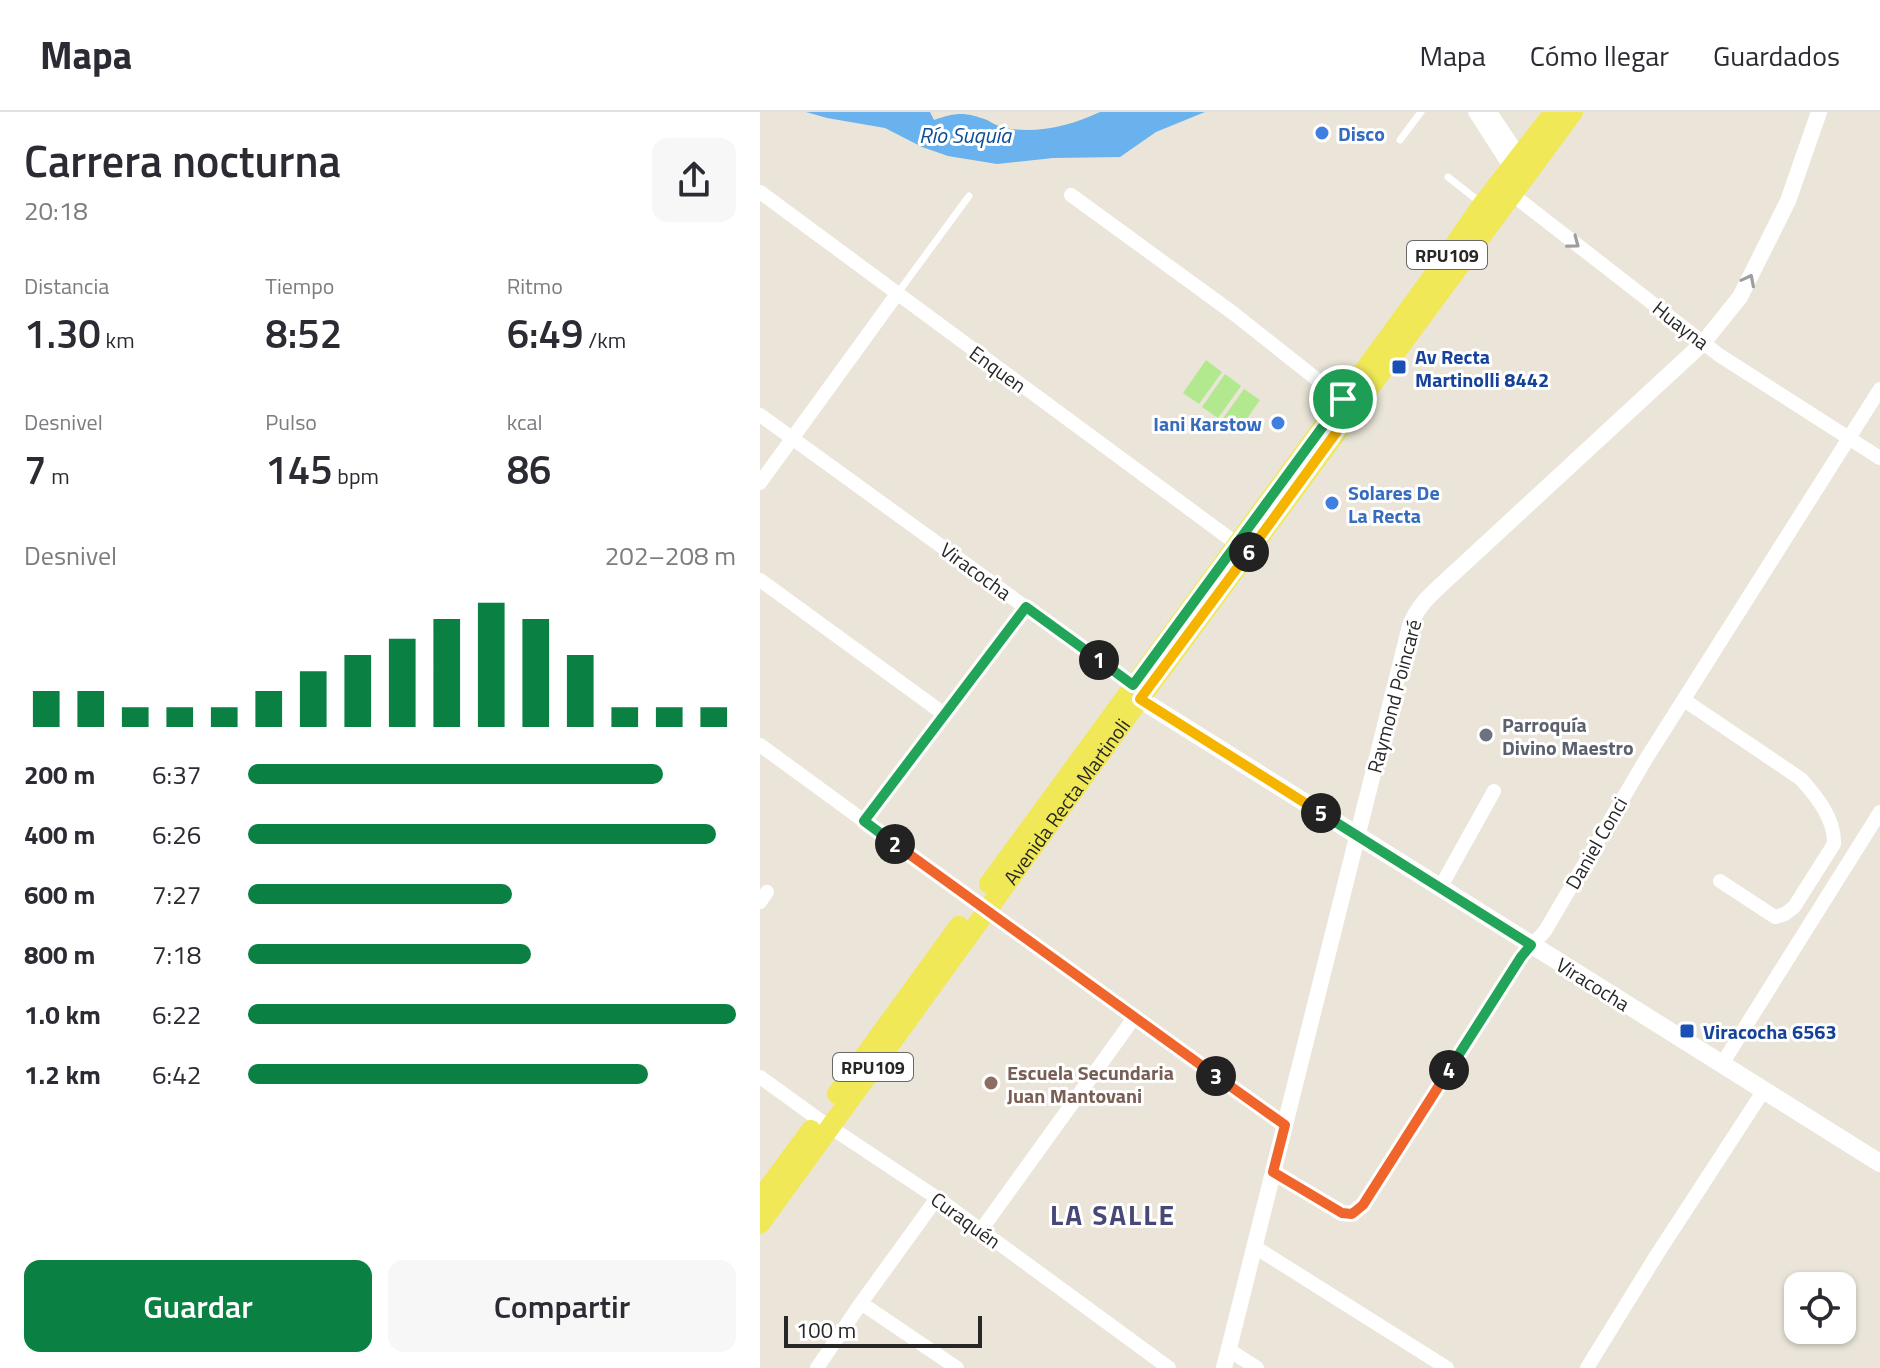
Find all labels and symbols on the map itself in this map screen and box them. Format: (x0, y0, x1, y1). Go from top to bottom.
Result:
water label: Río Suquía (919, 118, 1013, 152)
place label: Disco (1338, 118, 1385, 149)
marker: Disco (1313, 124, 1331, 142)
one-way arrow (1566, 233, 1580, 247)
road number: RPU109 (1407, 241, 1487, 269)
one-way arrow (1739, 273, 1755, 288)
street label: Huayna (1646, 293, 1716, 357)
street label: Enquen (963, 338, 1033, 400)
place label: Av Recta Martinolli 8442 (1415, 341, 1549, 395)
marker: Av Recta Martinolli 8442 (1390, 358, 1408, 376)
pin (1309, 365, 1377, 433)
place label: Iani Karstow (1153, 408, 1262, 439)
marker: Iani Karstow (1269, 414, 1287, 432)
place label: Solares De La Recta (1348, 477, 1440, 531)
marker: Solares De La Recta (1323, 494, 1341, 512)
pin: 6 (1229, 532, 1269, 572)
street label: Viracocha (934, 534, 1018, 608)
street label: Raymond Poincaré (1359, 616, 1429, 776)
pin: 1 (1079, 640, 1119, 680)
place label: Parroquía Divino Maestro (1502, 709, 1634, 763)
street label: Avenida Recta Martinoli (995, 711, 1137, 891)
marker: Parroquía Divino Maestro (1477, 726, 1495, 744)
street label: Daniel Conci (1557, 791, 1635, 895)
pin: 5 (1301, 793, 1341, 833)
pin: 2 (875, 824, 915, 864)
street label: Viracocha (1550, 949, 1636, 1019)
place label: Viracocha 6563 (1703, 1016, 1837, 1047)
marker: Viracocha 6563 (1678, 1022, 1696, 1040)
pin: 4 (1429, 1050, 1469, 1090)
road number: RPU109 (833, 1053, 913, 1081)
pin: 3 (1196, 1056, 1236, 1096)
place label: Escuela Secundaria Juan Mantovani (1007, 1057, 1174, 1111)
marker: Escuela Secundaria Juan Mantovani (982, 1074, 1000, 1092)
street label: Curaquén (924, 1184, 1008, 1256)
district label: LA SALLE (1050, 1193, 1176, 1236)
scale bar (784, 1312, 982, 1348)

